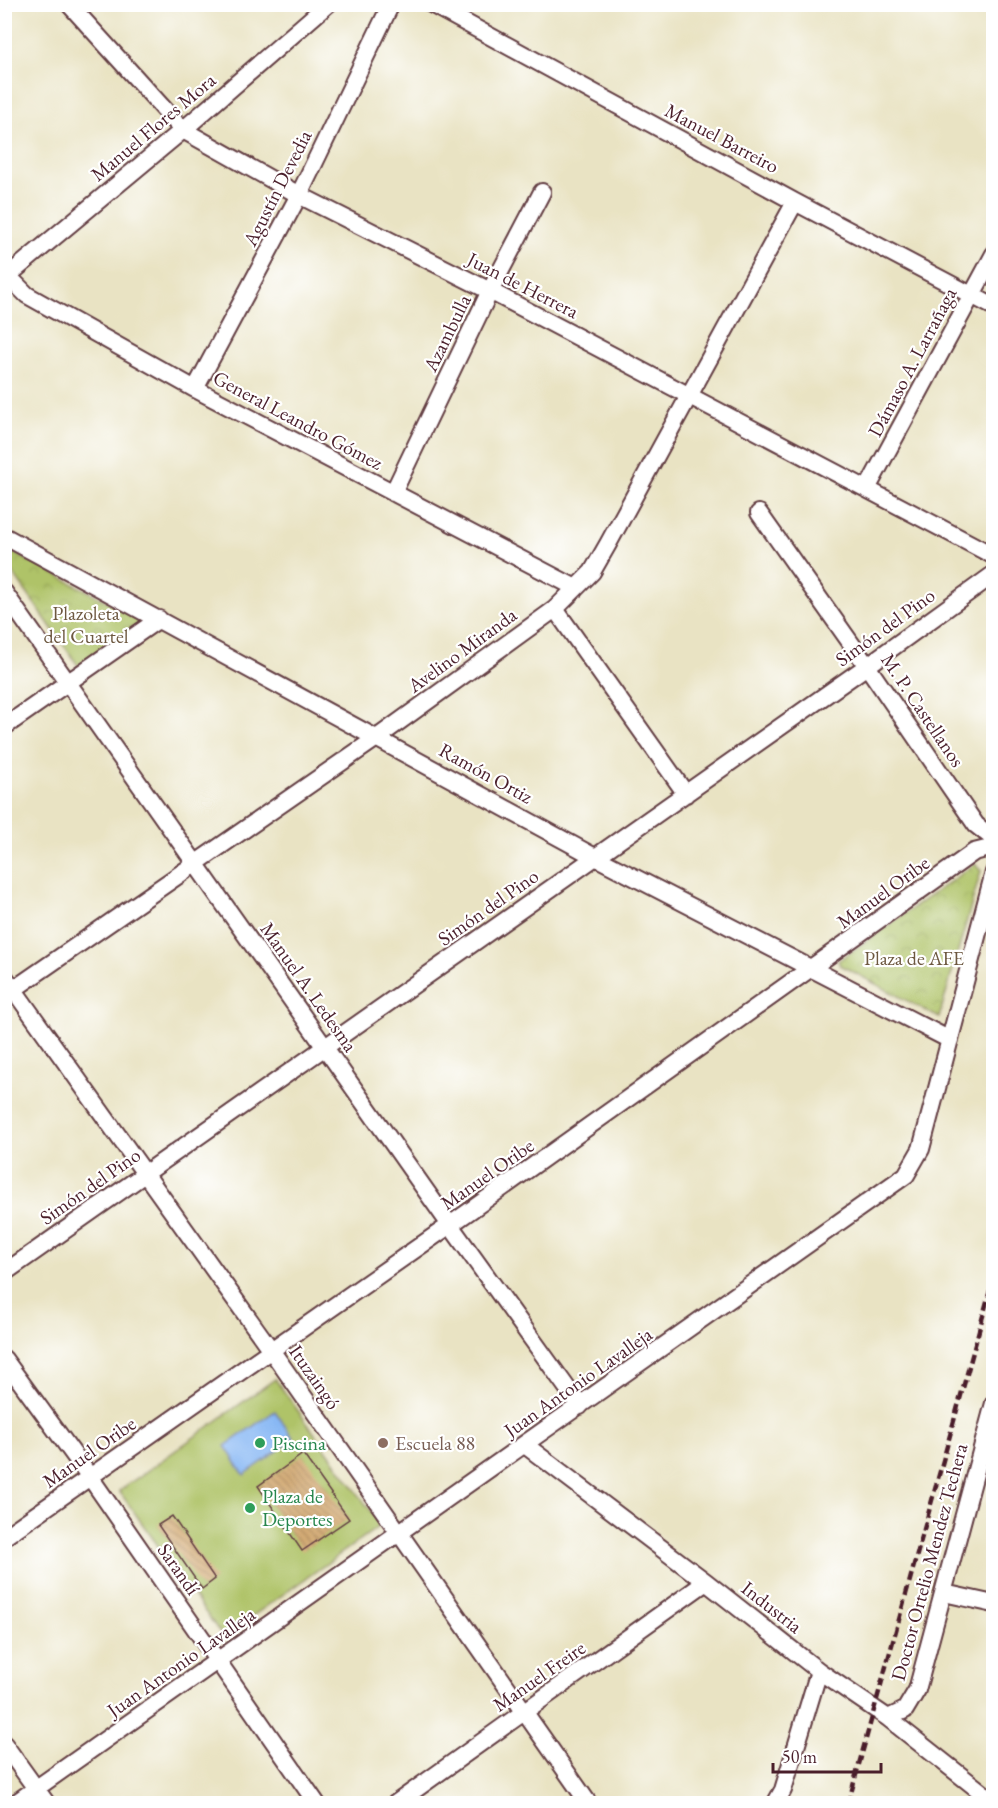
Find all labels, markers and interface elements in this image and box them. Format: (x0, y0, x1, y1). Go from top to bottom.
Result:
street label: Manuel Flores Mora (85, 67, 221, 187)
street label: Manuel Barreiro (660, 97, 784, 179)
street label: Agustín Devedia (236, 125, 317, 251)
street label: Juan de Herrera (461, 245, 583, 324)
street label: Dámaso A. Larrañaga (862, 283, 962, 441)
street label: Azambulla (417, 290, 477, 377)
street label: General Leandro Gómez (209, 364, 388, 476)
street label: Simón del Pino (830, 582, 940, 672)
park label: Plazoleta del Cuartel (44, 600, 129, 649)
street label: Avelino Miranda (401, 602, 522, 699)
street label: M. P. Castellanos (875, 648, 971, 772)
street label: Ramón Ortiz (435, 737, 538, 810)
street label: Manuel Oribe (832, 850, 935, 934)
street label: Simón del Pino (432, 863, 544, 951)
street label: Manuel A. Ledesma (254, 917, 364, 1057)
park label: Plaza de AFE (864, 945, 964, 971)
street label: Manuel Oribe (435, 1132, 539, 1216)
street label: Simón del Pino (34, 1142, 146, 1230)
street label: Juan Antonio Lavalleja (497, 1321, 657, 1444)
street label: Ituzaingó (283, 1340, 347, 1415)
street label: Manuel Oribe (37, 1410, 141, 1494)
place label: Piscina (272, 1430, 326, 1456)
place label: Escuela 88 (395, 1430, 475, 1456)
marker: Piscina (253, 1436, 267, 1450)
marker: Escuela 88 (376, 1436, 390, 1450)
street label: Doctor Ortelio Mendez Techera (885, 1440, 973, 1684)
place label: Plaza de Deportes (262, 1483, 332, 1532)
marker: Plaza de Deportes (243, 1501, 257, 1515)
street label: Sarandí (152, 1538, 206, 1600)
street label: Industria (736, 1575, 808, 1639)
street label: Juan Antonio Lavalleja (100, 1601, 260, 1724)
street label: Manuel Freire (488, 1634, 591, 1717)
scale bar (773, 1736, 881, 1774)
text: 50 m (782, 1745, 817, 1768)

